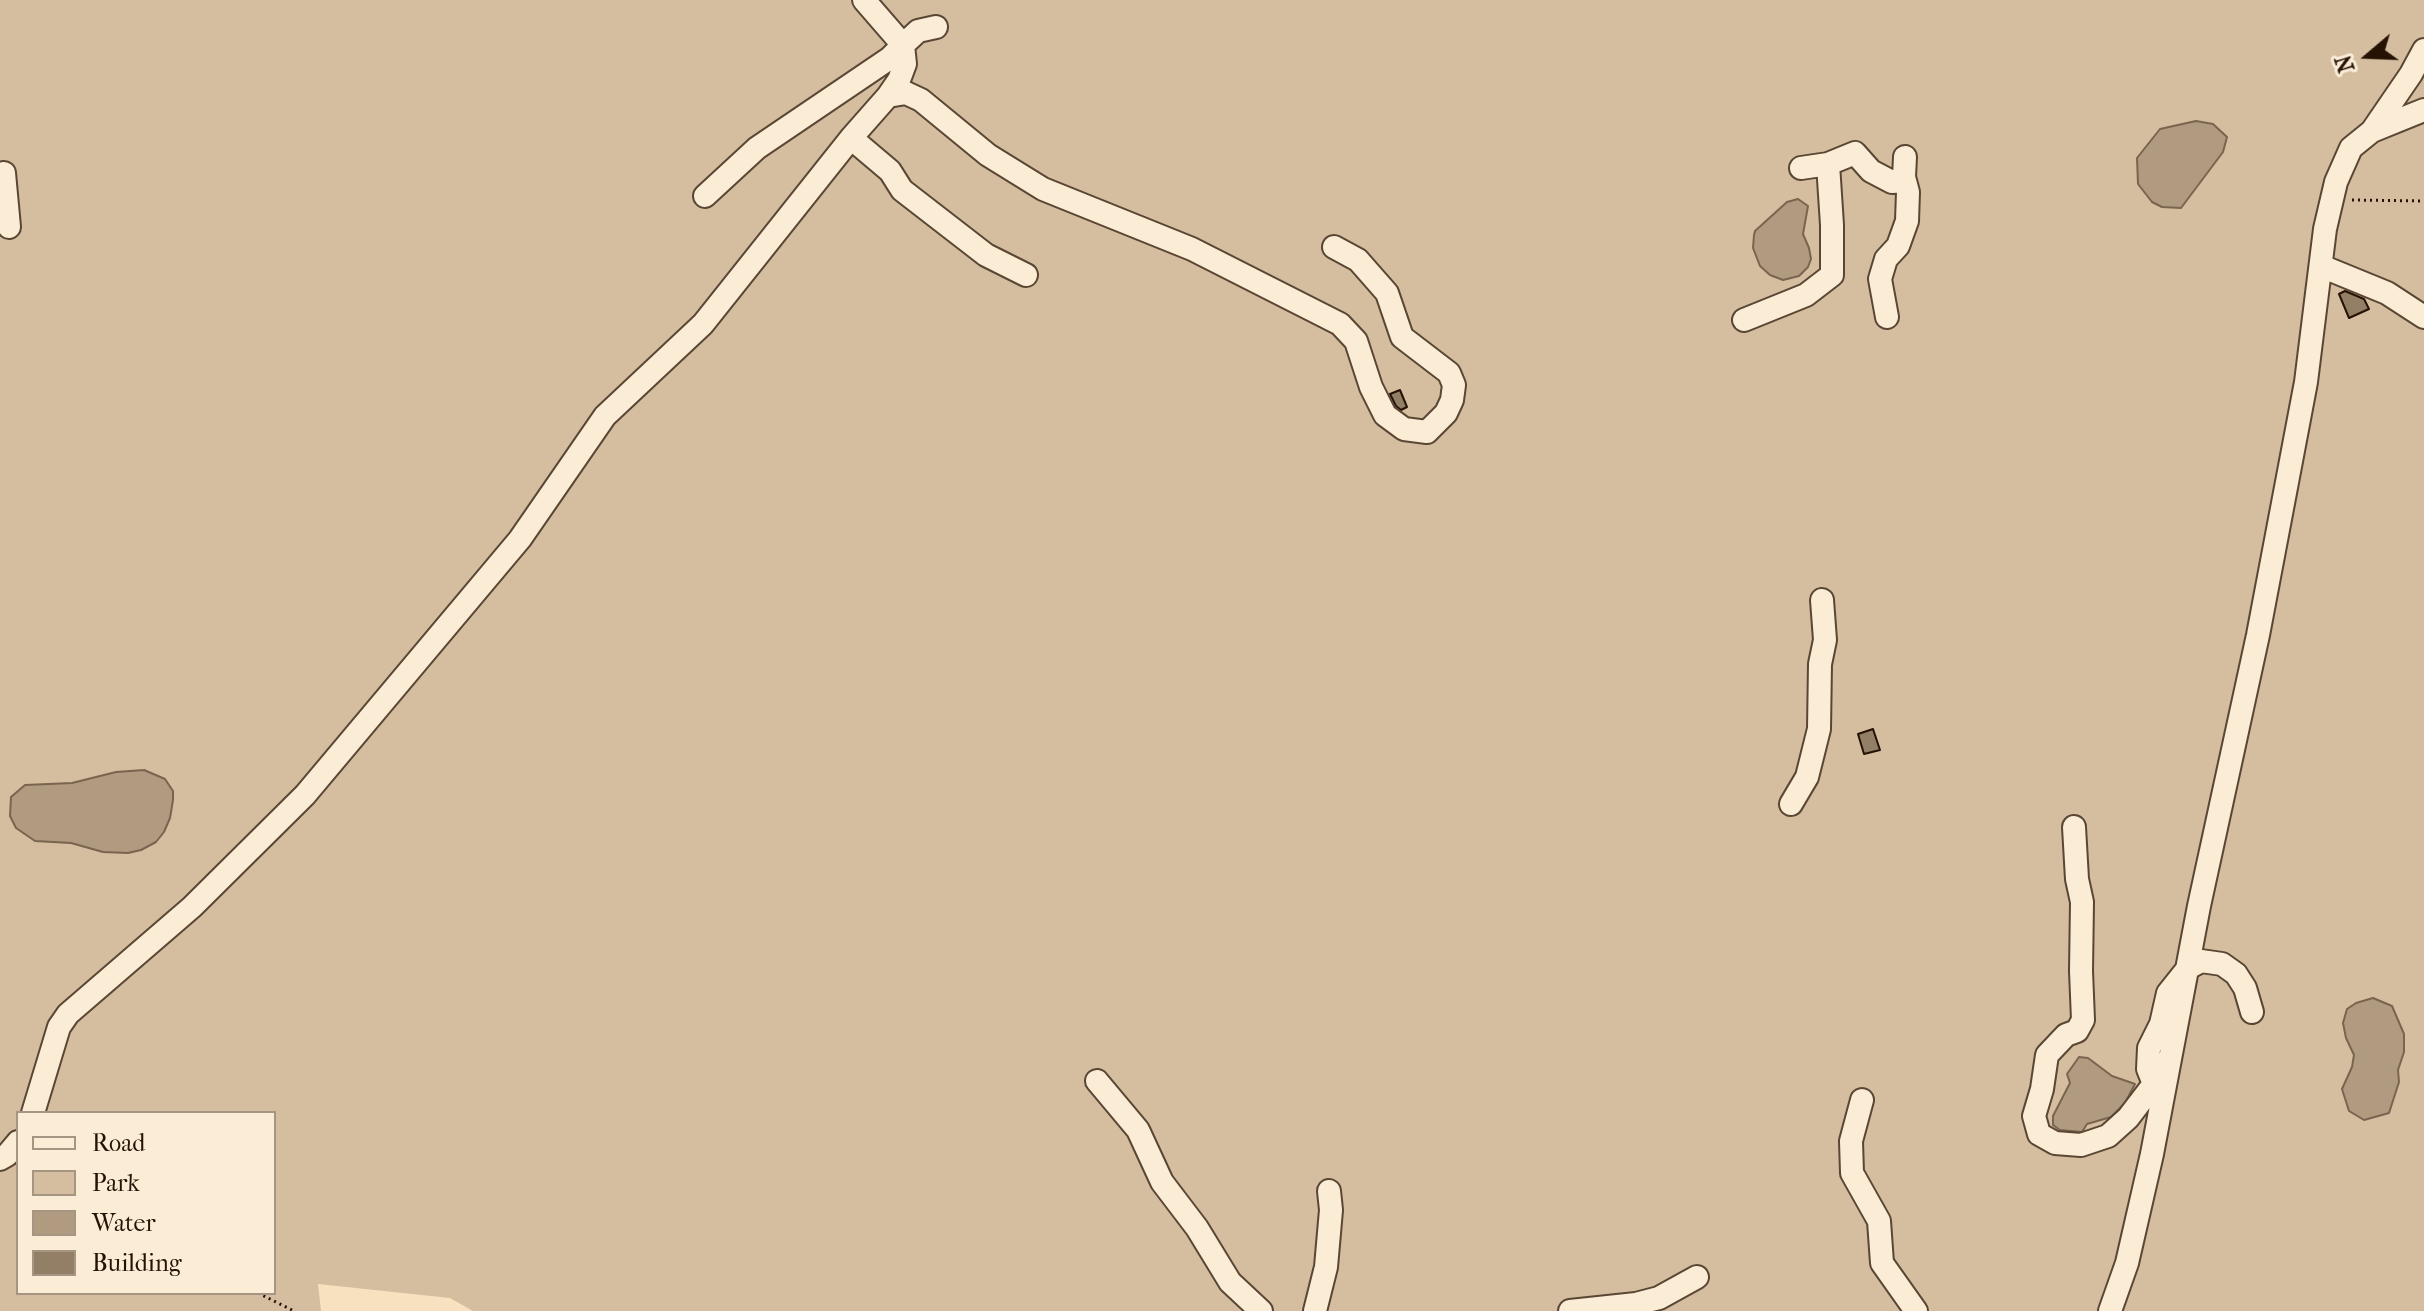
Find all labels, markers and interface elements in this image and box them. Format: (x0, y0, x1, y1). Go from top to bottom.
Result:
north arrow (2328, 16, 2408, 96)
text: N (2330, 52, 2360, 76)
legend (16, 1111, 276, 1295)
text: Road (92, 1129, 145, 1157)
text: Park (92, 1169, 140, 1197)
text: Water (92, 1209, 156, 1237)
text: Building (92, 1249, 182, 1277)

